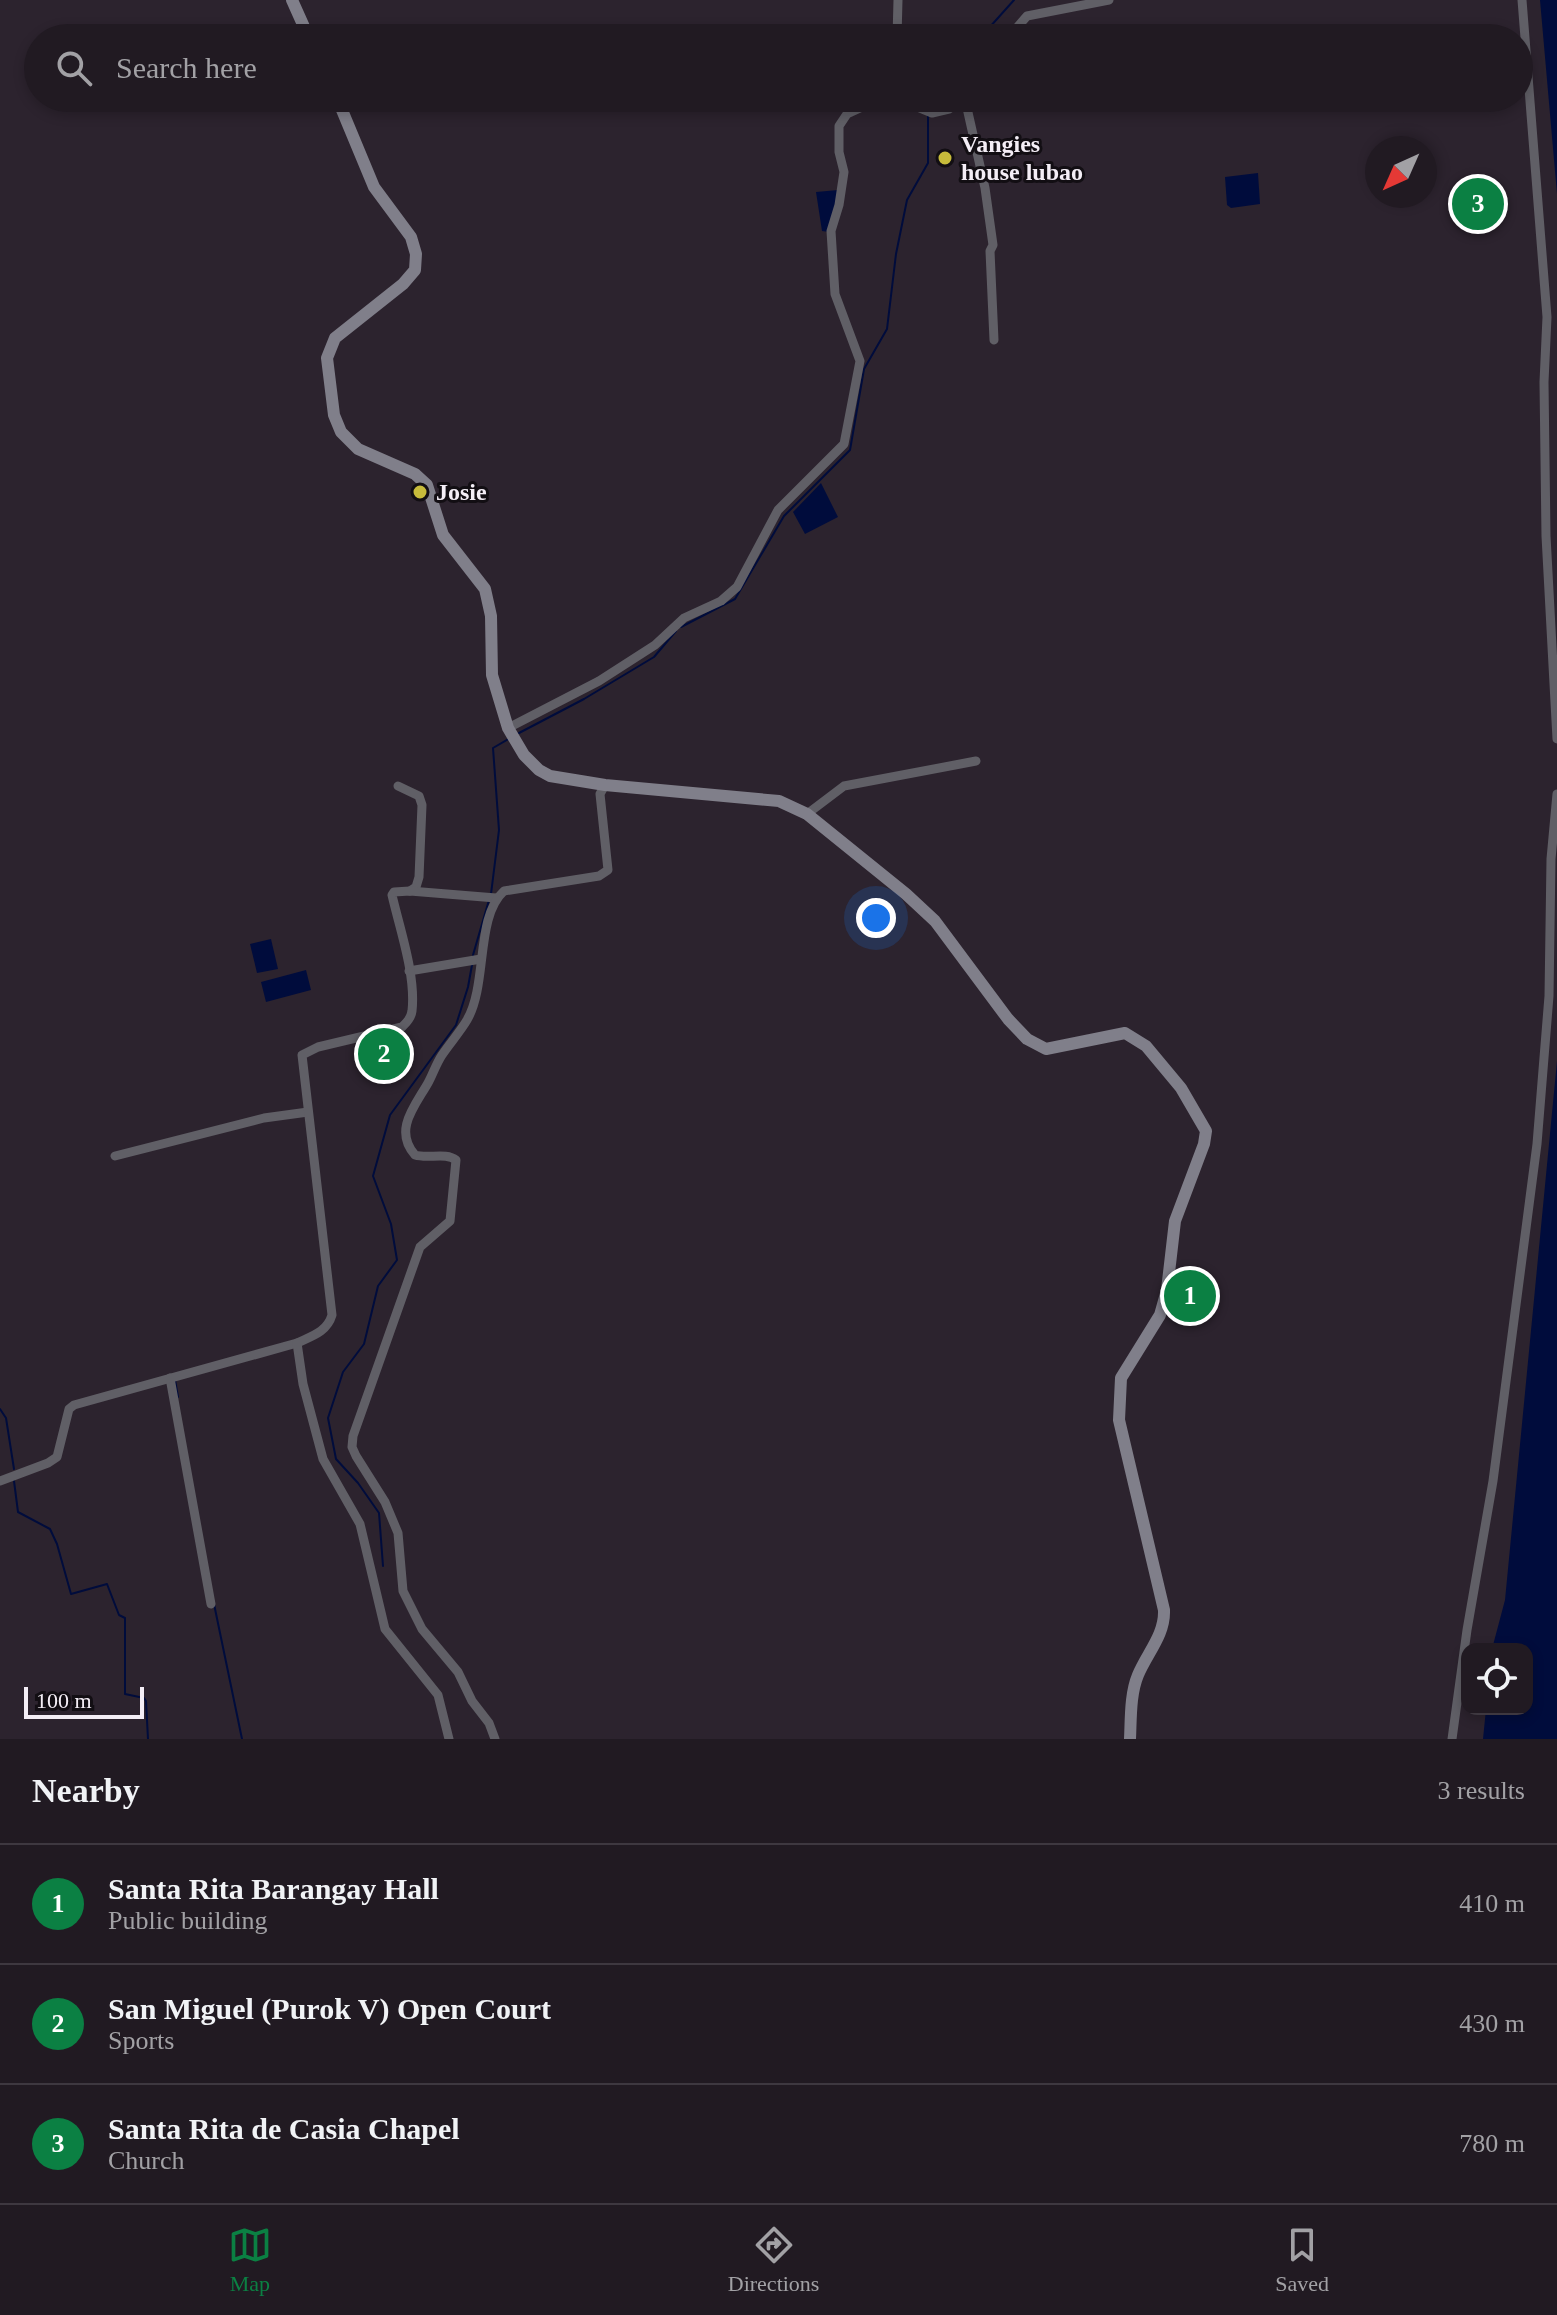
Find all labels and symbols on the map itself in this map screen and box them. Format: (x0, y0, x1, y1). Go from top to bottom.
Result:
place label: Vangies house lubao (961, 131, 1083, 185)
north arrow (1365, 136, 1437, 208)
marker: Vangies house lubao (936, 149, 954, 167)
pin: 3 (1452, 174, 1504, 234)
place label: Josie (436, 479, 487, 505)
marker: Josie (411, 483, 429, 501)
your location (856, 898, 896, 938)
pin: 2 (358, 1024, 410, 1084)
pin: 1 (1164, 1266, 1216, 1326)
scale bar (24, 1683, 144, 1719)

